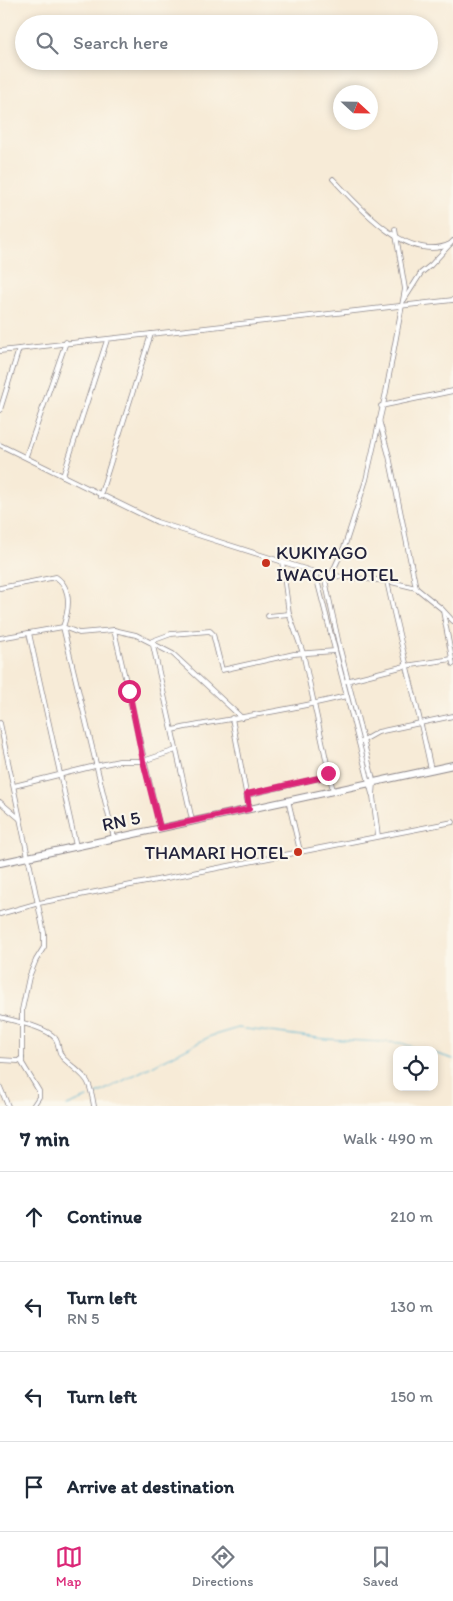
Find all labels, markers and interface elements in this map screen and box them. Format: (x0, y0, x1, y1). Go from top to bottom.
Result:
search box (15, 15, 438, 70)
icon: search (33, 29, 61, 57)
text: Search here (73, 31, 168, 54)
north arrow (333, 85, 378, 130)
place label: KUKIYAGO IWACU HOTEL (276, 541, 399, 586)
marker: KUKIYAGO IWACU HOTEL (260, 557, 272, 569)
route start (118, 680, 141, 703)
route end (317, 762, 340, 785)
street label: RN 5 (100, 806, 142, 836)
place label: THAMARI HOTEL (144, 841, 288, 864)
marker: THAMARI HOTEL (292, 846, 304, 858)
map controls (393, 1046, 438, 1091)
button: locate (393, 1046, 438, 1091)
text: 7 min (20, 1126, 69, 1151)
text: Walk · 490 m (343, 1129, 433, 1148)
icon: ahead (20, 1203, 48, 1231)
text: Continue (67, 1205, 142, 1228)
text: 210 m (390, 1207, 433, 1226)
text: Turn left (67, 1286, 137, 1309)
icon: left (20, 1293, 48, 1321)
text: 130 m (390, 1297, 433, 1316)
text: RN 5 (67, 1309, 99, 1328)
icon: left (20, 1383, 48, 1411)
text: Turn left (67, 1385, 137, 1408)
text: 150 m (390, 1387, 433, 1406)
icon: arrive (20, 1473, 48, 1501)
text: Arrive at destination (67, 1475, 234, 1498)
tab: Map (55, 1543, 83, 1590)
tab: Directions (192, 1543, 253, 1590)
tab: Saved (363, 1543, 398, 1590)

